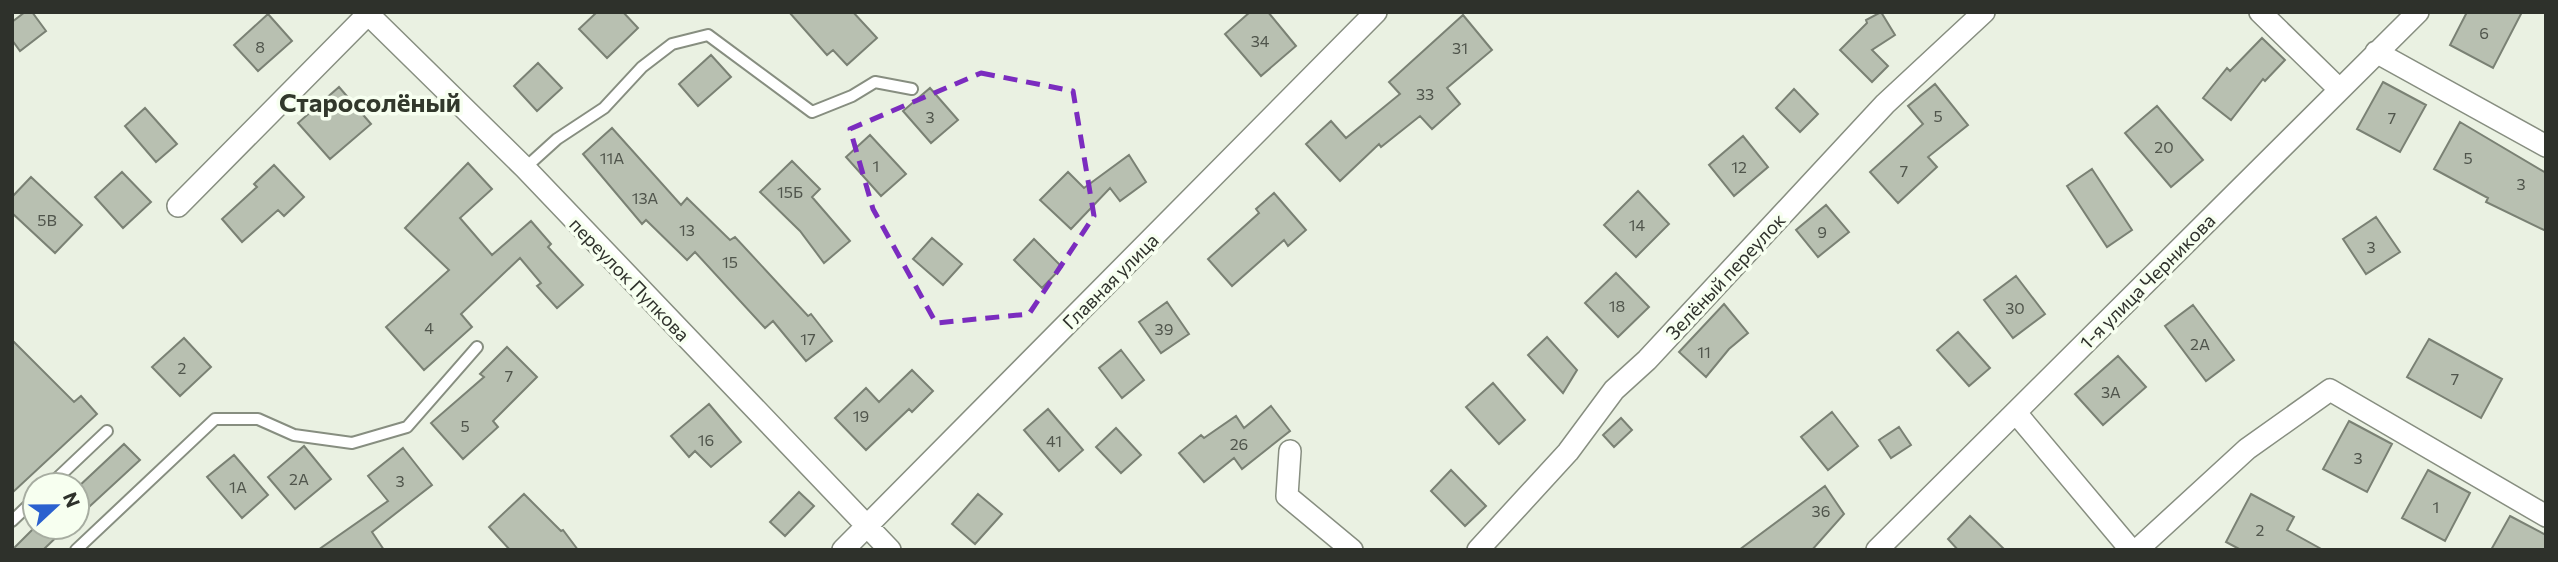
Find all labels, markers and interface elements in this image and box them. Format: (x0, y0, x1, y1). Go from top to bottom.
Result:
house number: 6 (2479, 23, 2489, 42)
house number: 34 (1251, 31, 1270, 50)
house number: 8 (255, 37, 265, 56)
house number: 31 (1452, 38, 1468, 57)
house number: 33 (1416, 84, 1434, 103)
district label: Староcолёный (279, 86, 461, 117)
house number: 5 (1933, 106, 1943, 125)
house number: 3 (925, 107, 935, 126)
house number: 7 (2388, 108, 2396, 127)
house number: 20 (2154, 137, 2174, 156)
house number: 11А (600, 148, 624, 167)
house number: 5 (2463, 148, 2473, 167)
house number: 1 (873, 156, 879, 175)
house number: 12 (1731, 157, 1747, 176)
house number: 7 (1900, 161, 1908, 180)
house number: 3 (2516, 174, 2526, 193)
house number: 15Б (777, 182, 803, 201)
house number: 13А (632, 188, 658, 207)
street label: Зелёный переулок (1661, 208, 1789, 344)
street label: 1-я улица Черникова (2074, 208, 2220, 354)
house number: 5В (37, 210, 57, 229)
street label: переулок Пупкова (565, 212, 695, 346)
house number: 14 (1629, 215, 1646, 234)
house number: 13 (679, 220, 695, 239)
house number: 9 (1817, 222, 1827, 241)
street label: Главная улица (1057, 228, 1163, 334)
house number: 3 (2366, 237, 2376, 256)
house number: 15 (722, 252, 738, 271)
house number: 18 (1609, 296, 1625, 315)
house number: 30 (2005, 298, 2025, 317)
house number: 4 (424, 318, 434, 337)
house number: 39 (1155, 319, 1173, 338)
house number: 17 (800, 329, 816, 348)
house number: 2А (2190, 334, 2210, 353)
house number: 11 (1697, 342, 1711, 361)
house number: 2 (178, 358, 187, 377)
house number: 7 (505, 366, 513, 385)
house number: 7 (2451, 369, 2459, 388)
house number: 3А (2101, 382, 2121, 401)
house number: 19 (853, 406, 869, 425)
house number: 5 (460, 416, 470, 435)
house number: 16 (698, 430, 714, 449)
house number: 41 (1046, 431, 1062, 450)
house number: 26 (1230, 434, 1248, 453)
house number: 3 (2353, 448, 2363, 467)
house number: 2А (289, 469, 309, 488)
north arrow (21, 471, 91, 541)
house number: 3 (395, 471, 405, 490)
house number: 1А (229, 477, 247, 496)
text: N (59, 489, 86, 510)
house number: 1 (2433, 497, 2439, 516)
house number: 36 (1812, 501, 1830, 520)
house number: 2 (2256, 520, 2265, 539)

